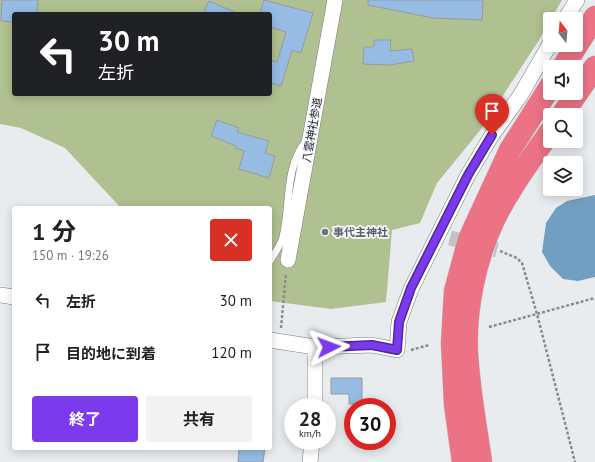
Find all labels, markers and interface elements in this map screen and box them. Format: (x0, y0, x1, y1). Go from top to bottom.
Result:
north arrow (543, 12, 583, 52)
map controls (543, 12, 583, 196)
text: 30 m (98, 22, 159, 59)
icon: left (32, 28, 84, 80)
button: sound (543, 60, 583, 100)
text: 左折 (98, 61, 134, 84)
pin (475, 94, 509, 135)
street label: 八雲神社参道 (299, 96, 325, 164)
icon: arrive (481, 100, 503, 122)
button: search (543, 108, 583, 148)
button: layers (543, 156, 583, 196)
text: 1 分 (32, 216, 76, 247)
button: close (210, 219, 252, 261)
place label: 事代主神社 (333, 225, 388, 239)
marker: 事代主神社 (320, 227, 330, 237)
text: 150 m · 19:26 (32, 247, 109, 264)
icon: left (32, 289, 54, 311)
text: 30 m (219, 291, 252, 310)
text: 左折 (66, 292, 96, 311)
position arrow (308, 326, 350, 368)
icon: arrive (32, 341, 54, 363)
text: 120 m (211, 343, 252, 362)
text: 目的地に到着 (66, 344, 156, 363)
button: 終了 (32, 396, 138, 442)
button: 共有 (146, 396, 252, 442)
speed limit sign: 30 (344, 398, 396, 450)
text: 28 (299, 406, 321, 432)
text: km/h (299, 427, 321, 440)

